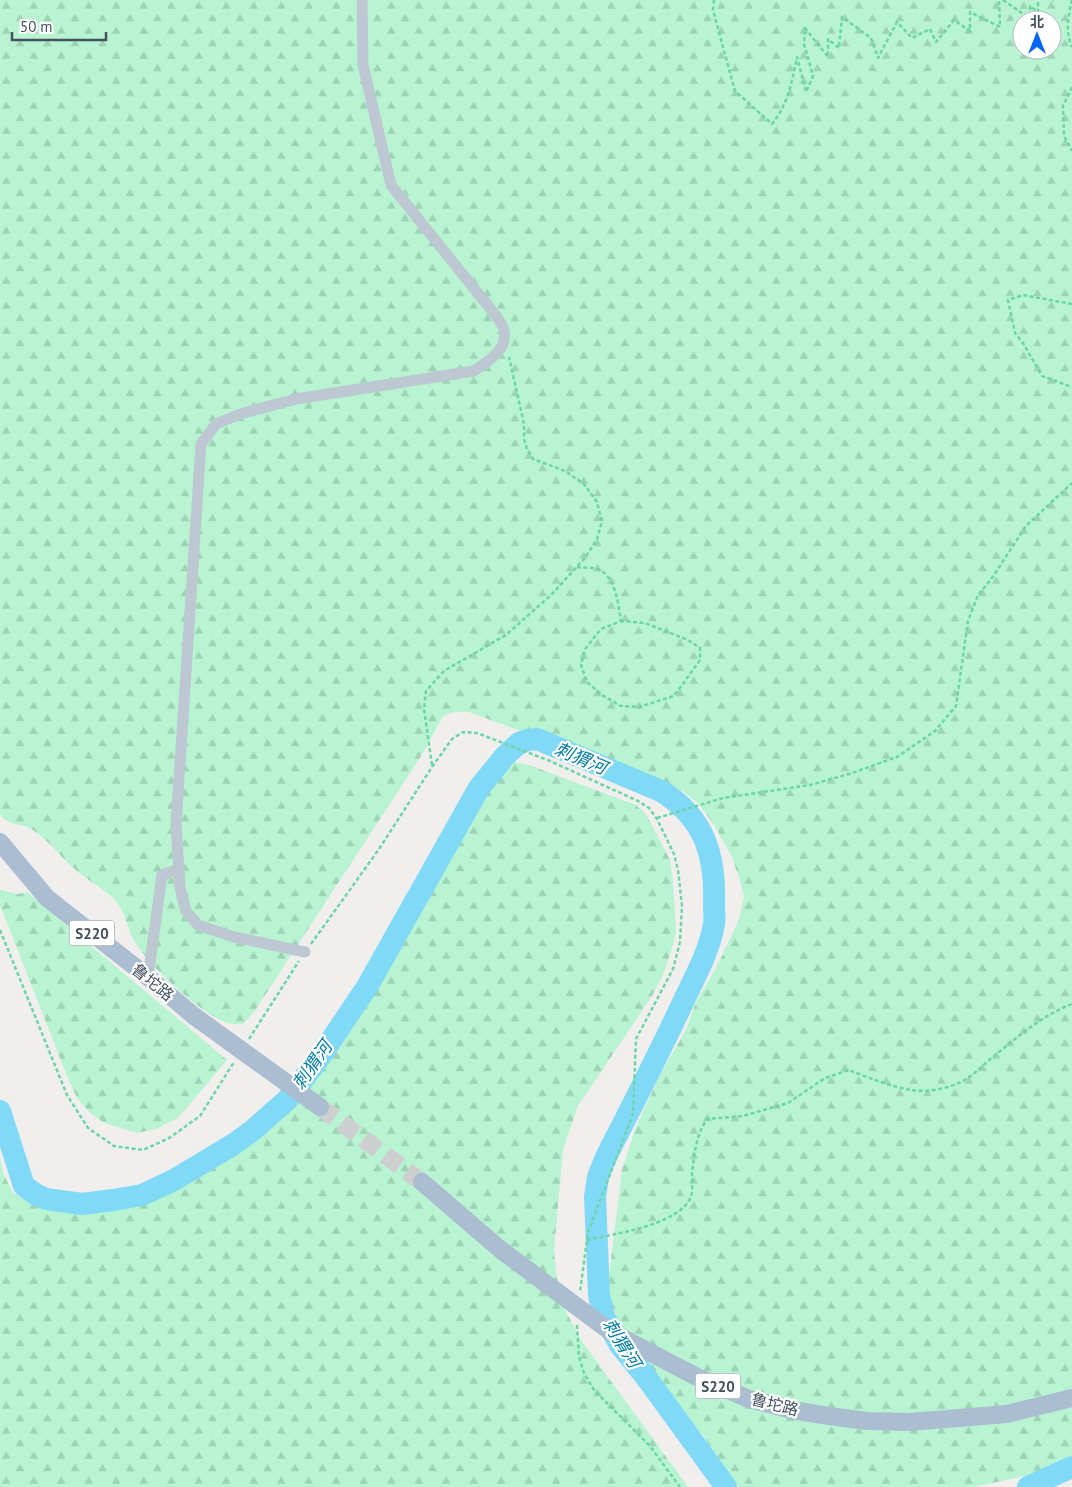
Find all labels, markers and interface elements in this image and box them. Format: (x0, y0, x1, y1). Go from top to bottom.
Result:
scale bar (12, 10, 106, 42)
north arrow (1012, 10, 1062, 60)
text: 北 (1030, 13, 1044, 31)
text: 50 m (20, 17, 53, 36)
water label: 刺猬河 (552, 737, 613, 780)
road number: S220 (70, 920, 114, 946)
street label: 鲁坨路 (128, 959, 178, 1005)
water label: 刺猬河 (287, 1034, 339, 1094)
water label: 刺猬河 (598, 1314, 648, 1375)
road number: S220 (696, 1374, 740, 1398)
street label: 鲁坨路 (749, 1388, 801, 1420)

